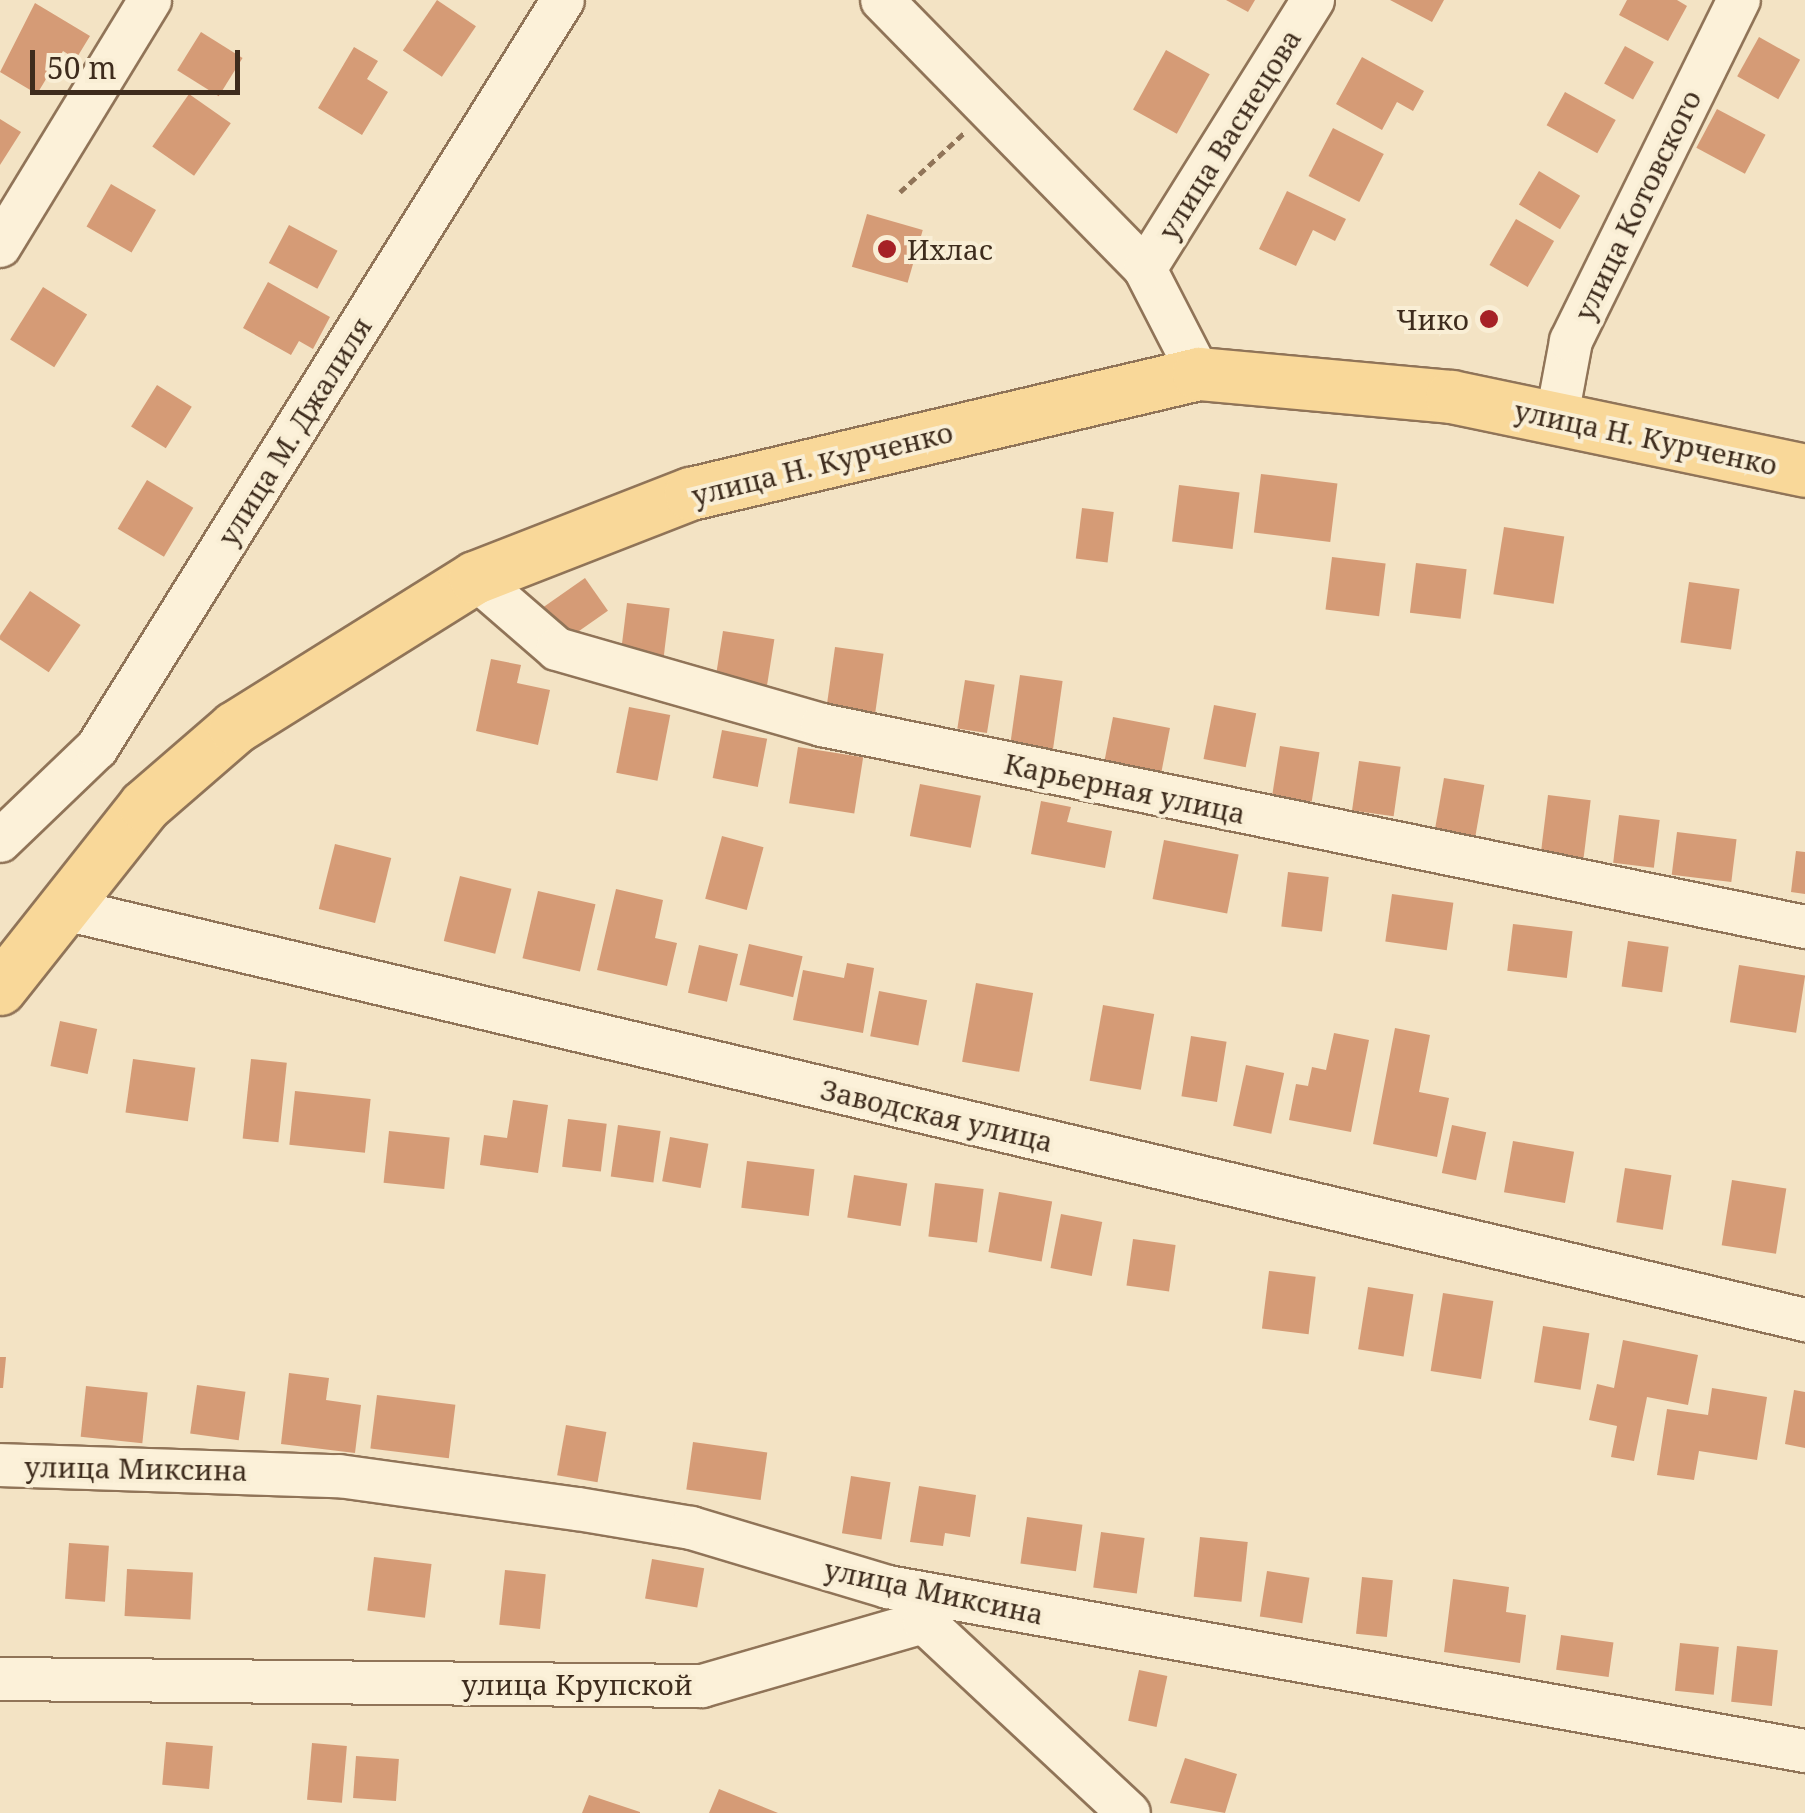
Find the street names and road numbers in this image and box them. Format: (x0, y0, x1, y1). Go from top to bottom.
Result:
street label: улица Васнецова (1151, 23, 1307, 245)
street label: улица Котовского (1567, 84, 1707, 326)
street label: улица М. Джалиля (210, 311, 378, 551)
street label: улица Н. Курченко (1511, 393, 1781, 481)
street label: улица Н. Курченко (688, 414, 956, 512)
street label: Карьерная улица (1001, 746, 1249, 830)
street label: Заводская улица (817, 1072, 1057, 1158)
street label: улица Миксина (24, 1449, 248, 1487)
street label: улица Миксина (821, 1551, 1047, 1631)
street label: улица Крупской (461, 1667, 693, 1701)

